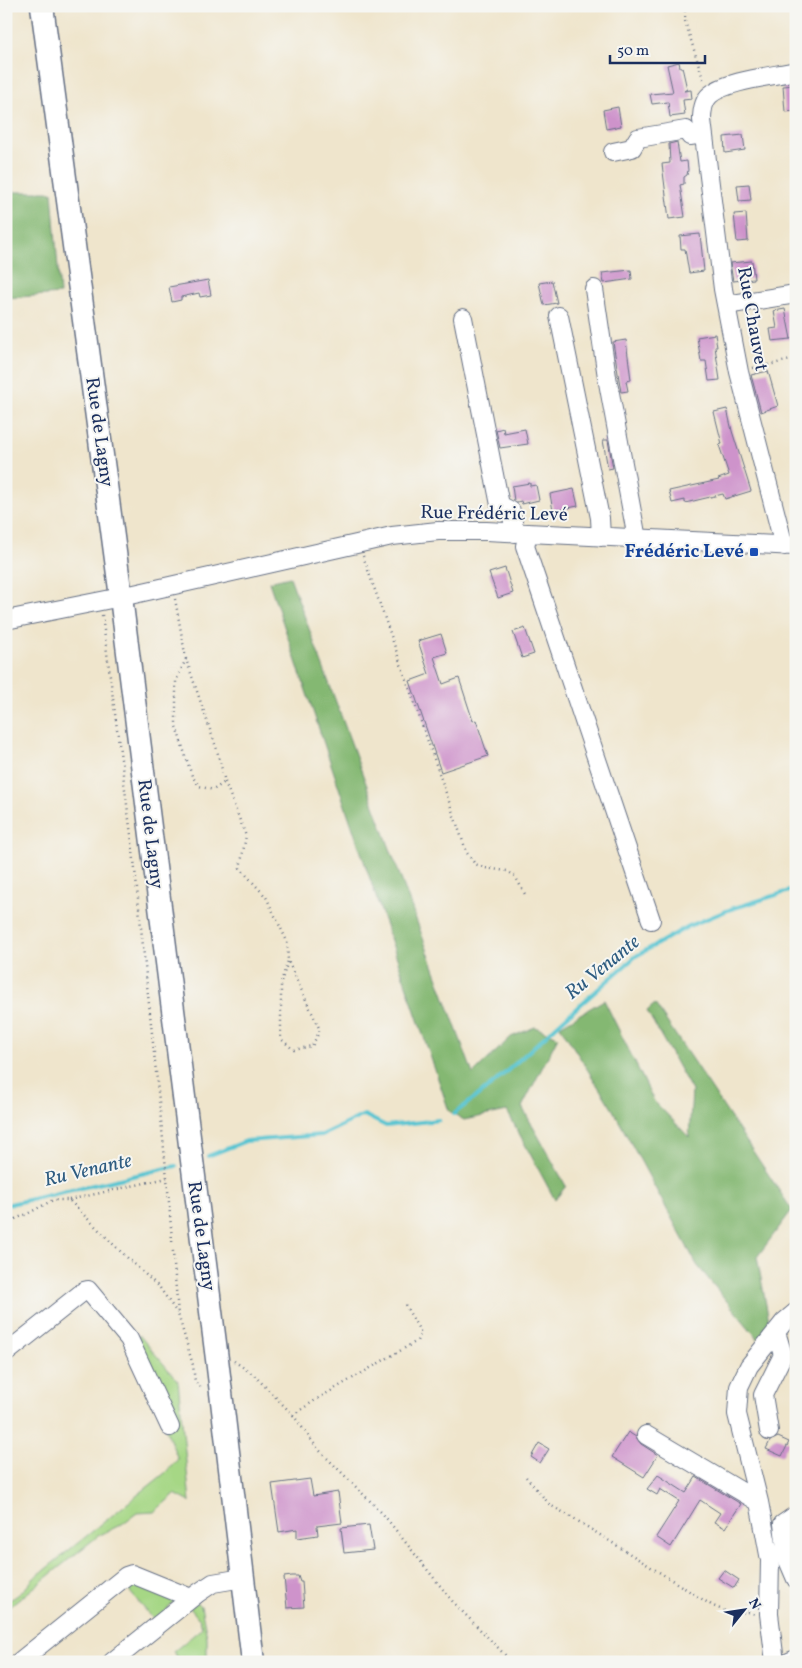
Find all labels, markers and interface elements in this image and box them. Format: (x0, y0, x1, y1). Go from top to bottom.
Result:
scale bar (610, 32, 704, 64)
text: 50 m (617, 41, 649, 62)
street label: Rue Chauvet (730, 265, 774, 373)
street label: Rue de Lagny (78, 375, 120, 489)
street label: Rue Frédéric Levé (420, 500, 568, 528)
place label: Frédéric Levé (625, 539, 744, 565)
marker: Frédéric Levé (748, 546, 760, 558)
street label: Rue de Lagny (130, 777, 170, 891)
water label: Ru Venante (560, 929, 647, 1007)
water label: Ru Venante (41, 1147, 135, 1195)
street label: Rue de Lagny (180, 1179, 222, 1293)
north arrow (720, 1586, 770, 1636)
text: N (743, 1595, 765, 1613)

